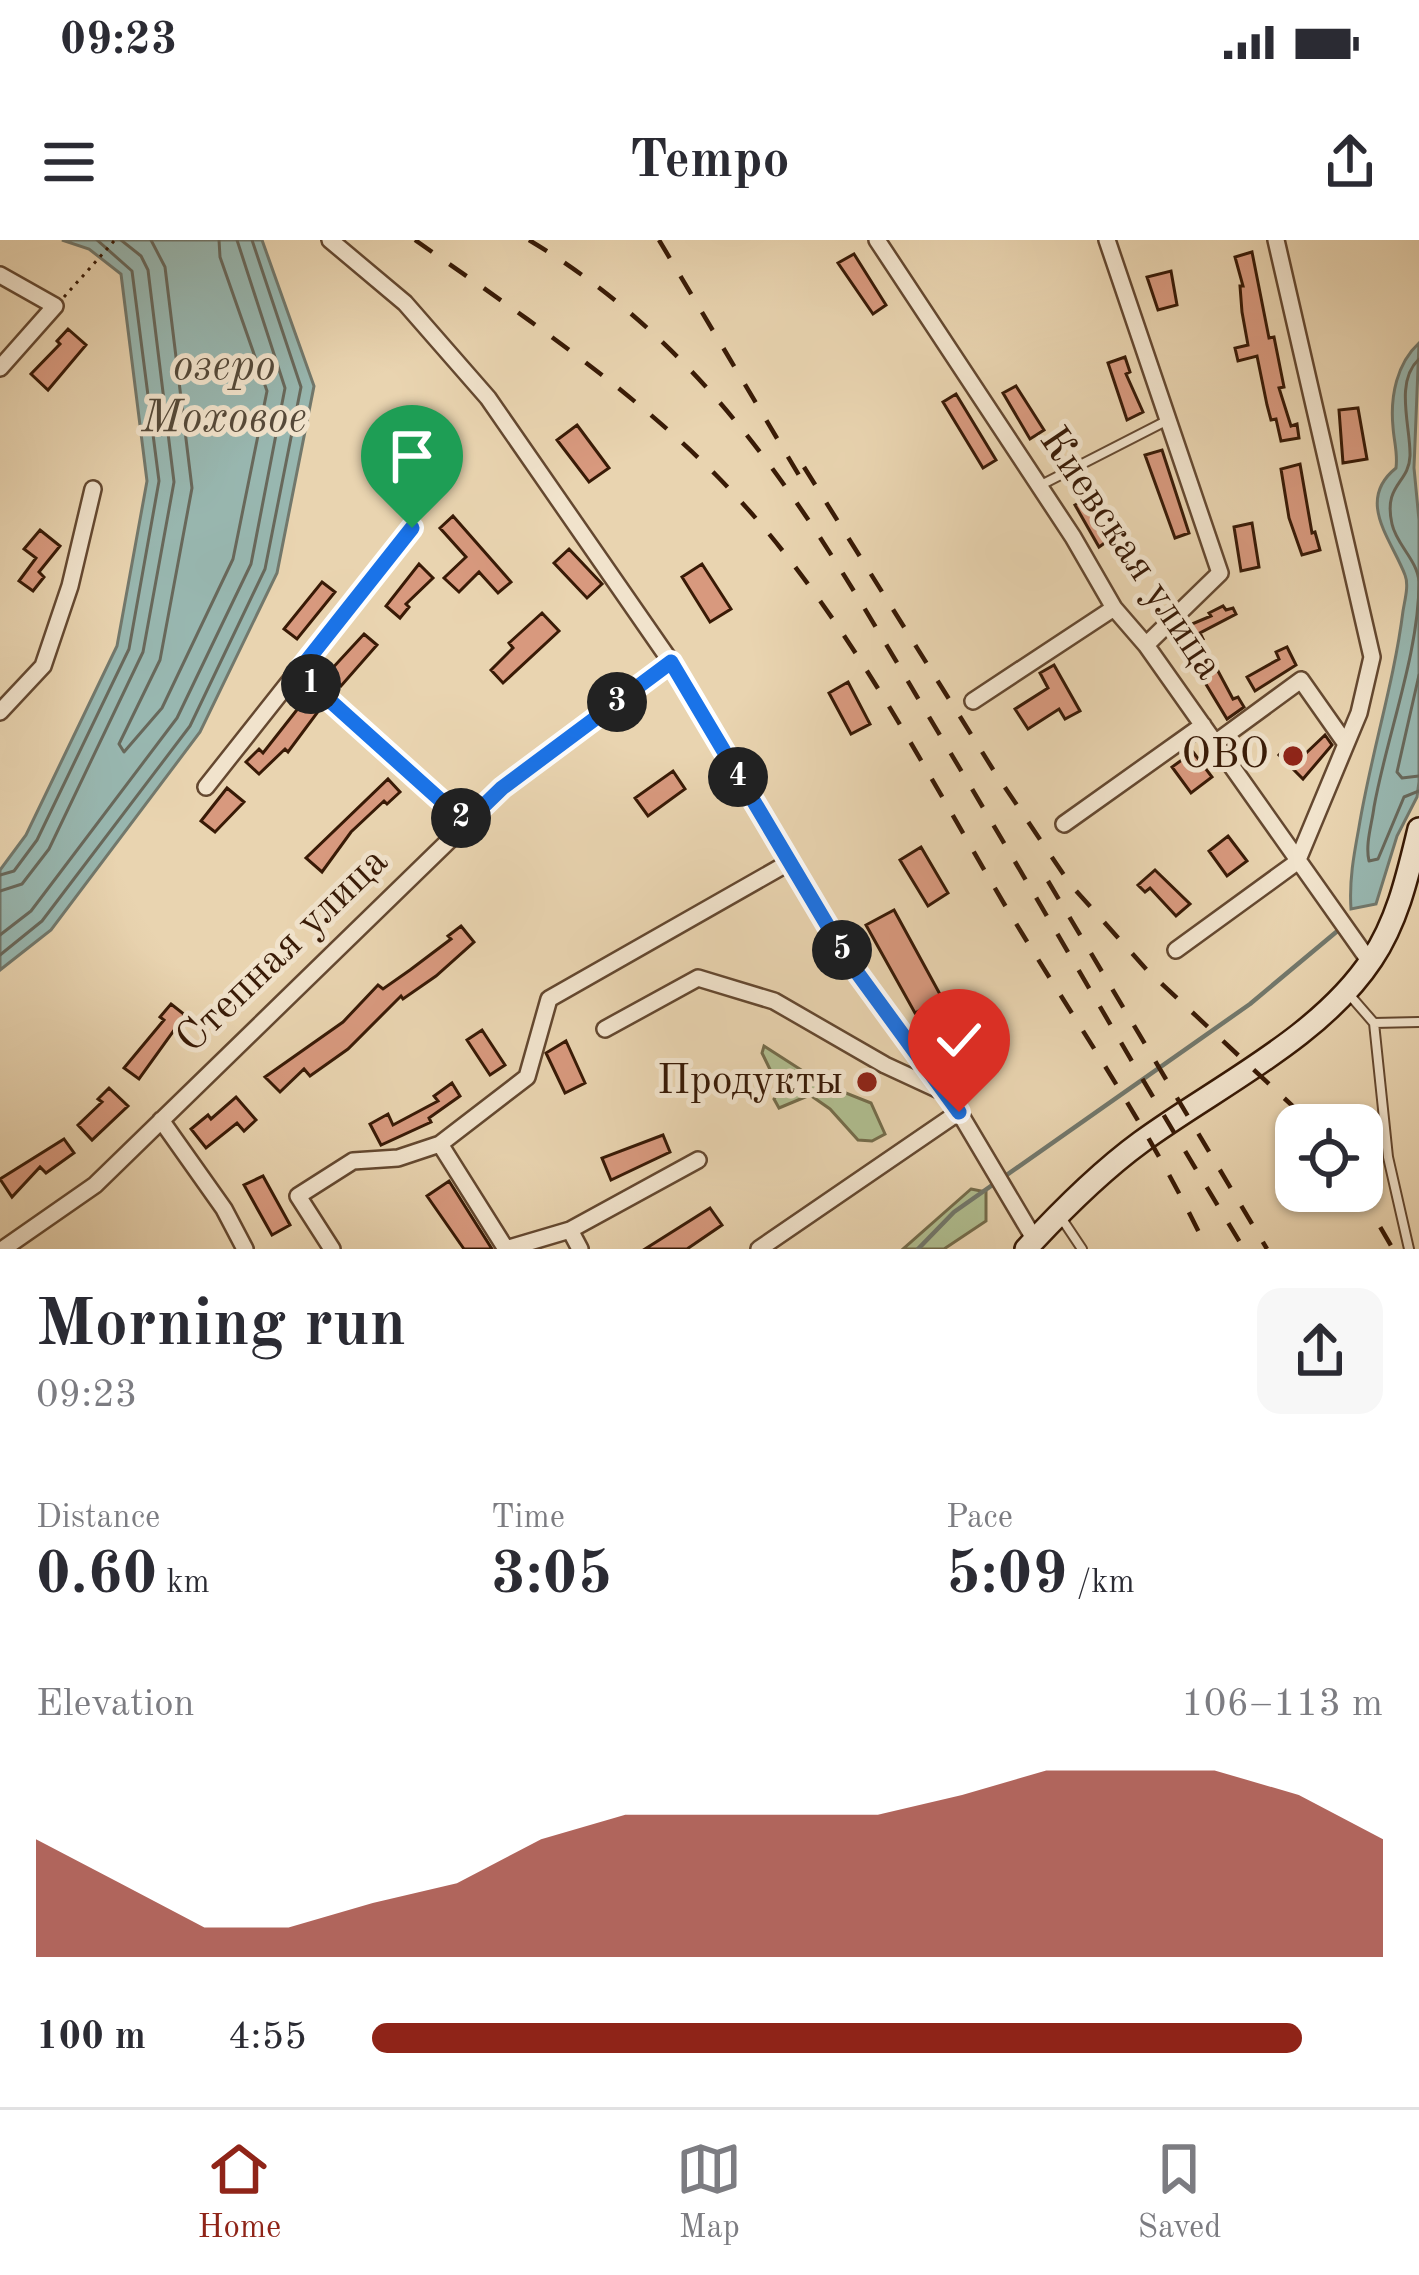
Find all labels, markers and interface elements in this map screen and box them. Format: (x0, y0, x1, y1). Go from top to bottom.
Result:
text: 09:23 (60, 19, 177, 64)
icon: menu (36, 129, 102, 195)
icon: share (1317, 129, 1383, 195)
text: Tempo (629, 135, 790, 189)
water label: озеро Моховое (140, 345, 307, 442)
pin (361, 405, 463, 528)
street label: Киевская улица (1030, 420, 1230, 688)
icon: arrive (379, 423, 445, 489)
pin: 1 (281, 654, 341, 714)
text: 1 (301, 667, 321, 700)
pin: 3 (587, 672, 647, 732)
text: 3 (607, 685, 627, 718)
place label: ОВО (1181, 735, 1269, 777)
marker: ОВО (1280, 743, 1306, 769)
pin: 4 (708, 747, 768, 807)
text: 4 (728, 760, 748, 793)
pin: 2 (431, 788, 491, 848)
text: 2 (451, 801, 471, 834)
street label: Степная улица (169, 840, 397, 1062)
pin: 5 (812, 920, 872, 980)
text: 5 (832, 933, 852, 966)
pin (908, 989, 1010, 1112)
icon: check (926, 1007, 992, 1073)
place label: Продукты (657, 1061, 843, 1103)
marker: Продукты (854, 1069, 880, 1095)
map controls (1275, 1104, 1383, 1212)
button: locate (1275, 1104, 1383, 1212)
button: share (1257, 1288, 1383, 1414)
text: Morning run (36, 1294, 406, 1360)
text: 09:23 (36, 1376, 137, 1415)
text: Distance (36, 1502, 160, 1535)
text: Time (491, 1502, 565, 1535)
text: Pace (946, 1502, 1013, 1535)
text: 0.60 (36, 1546, 157, 1606)
text: 3:05 (491, 1546, 612, 1606)
text: 5:09 (946, 1546, 1067, 1606)
text: km (157, 1567, 210, 1600)
text: /km (1067, 1567, 1135, 1600)
text: Elevation (36, 1685, 195, 1724)
text: 106–113 m (1181, 1685, 1383, 1724)
text: 100 m (36, 2018, 146, 2057)
text: 4:55 (228, 2018, 307, 2057)
tab: Home (198, 2136, 281, 2249)
tab: Map (676, 2136, 742, 2249)
tab: Saved (1137, 2136, 1221, 2249)

